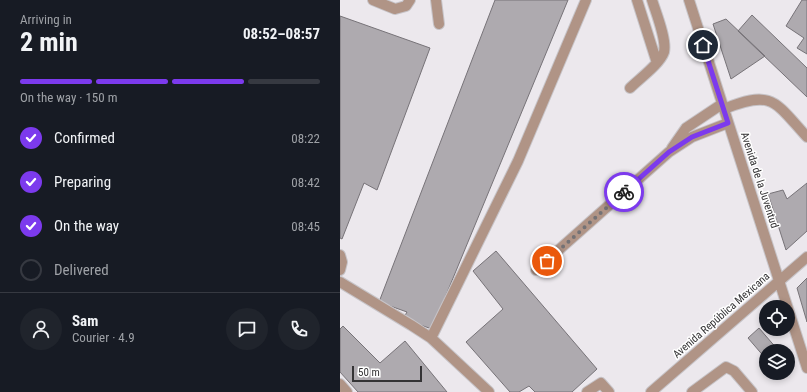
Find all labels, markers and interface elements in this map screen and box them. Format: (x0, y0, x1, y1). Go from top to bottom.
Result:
text: Arriving in (20, 12, 72, 27)
text: 08:52–08:57 (243, 25, 320, 43)
text: 2 min (20, 27, 78, 57)
pin (686, 28, 720, 62)
icon: home (692, 34, 714, 56)
text: On the way · 150 m (20, 90, 117, 105)
icon: check (20, 127, 42, 149)
text: Confirmed (54, 129, 115, 147)
street label: Avenida de la Juventud (738, 130, 781, 230)
text: 08:22 (291, 131, 320, 146)
icon: check (20, 171, 42, 193)
courier (604, 172, 644, 212)
text: Preparing (54, 173, 111, 191)
text: 08:42 (291, 175, 320, 190)
icon: bike (613, 181, 635, 203)
icon: check (20, 215, 42, 237)
text: On the way (54, 217, 119, 235)
text: 08:45 (291, 219, 320, 234)
pin (530, 244, 564, 278)
icon: bag (536, 250, 558, 272)
text: Delivered (54, 261, 109, 279)
street label: Avenida República Mexicana (670, 270, 772, 361)
map controls (759, 300, 795, 380)
button: locate (759, 300, 795, 336)
button: person (20, 308, 62, 350)
button: chat (226, 308, 268, 350)
button: phone (278, 308, 320, 350)
text: Sam (72, 312, 98, 330)
text: Courier · 4.9 (72, 330, 135, 345)
button: layers (759, 344, 795, 380)
scale bar (352, 364, 422, 383)
text: 50 m (358, 366, 380, 379)

